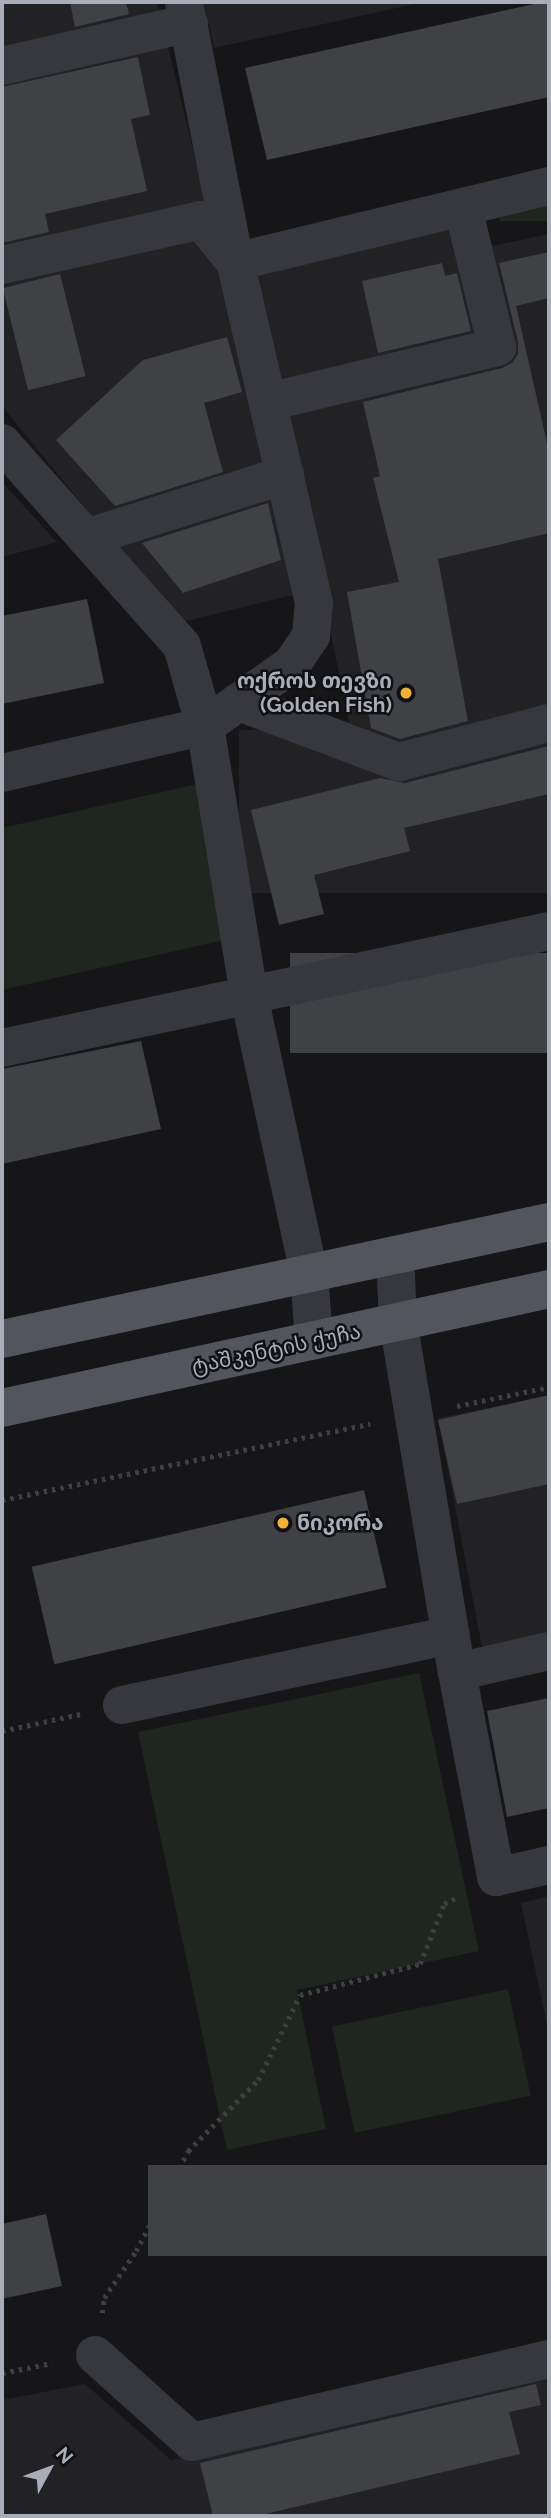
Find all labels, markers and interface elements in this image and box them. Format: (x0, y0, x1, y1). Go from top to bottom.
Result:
place label: ოქროს თევზი (Golden Fish) (237, 668, 392, 718)
marker: ოქროს თევზი (Golden Fish) (398, 685, 414, 701)
street label: ტაშკენტის ქუჩა (189, 1319, 363, 1379)
place label: ნიკორა (297, 1510, 384, 1536)
marker: ნიკორა (275, 1515, 291, 1531)
north arrow (14, 2434, 84, 2504)
text: N (52, 2443, 78, 2468)

